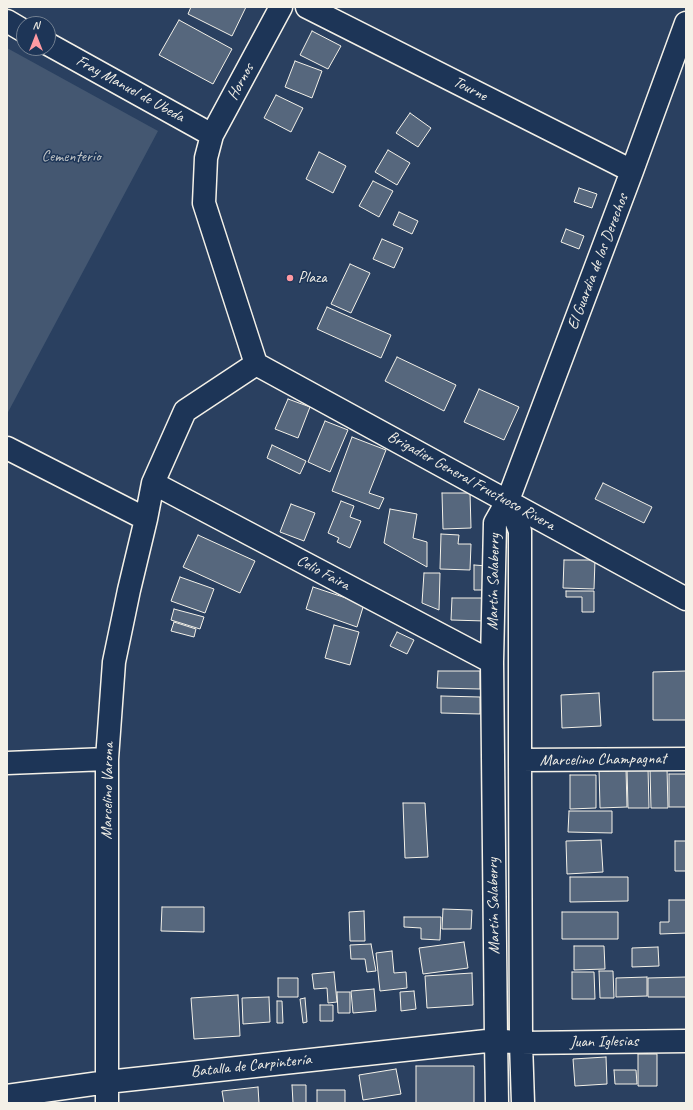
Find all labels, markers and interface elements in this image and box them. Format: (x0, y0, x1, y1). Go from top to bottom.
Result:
north arrow (16, 16, 56, 56)
text: N (33, 18, 39, 32)
street label: Fray Manuel de Ubeda (73, 51, 187, 127)
street label: Hornos (223, 60, 259, 104)
street label: Tourne (450, 72, 490, 106)
park label: Cementerio (41, 147, 101, 167)
street label: El Guardia de los Derechos (563, 191, 633, 333)
place label: Plaza (298, 268, 327, 288)
marker: Plaza (285, 273, 295, 283)
street label: Brigadier General Fructuoso Rivera (384, 427, 558, 535)
street label: Martín Salaberry (484, 534, 504, 630)
street label: Celio Faira (293, 551, 353, 595)
street label: Marcelino Varona (98, 742, 118, 840)
street label: Marcelino Champagnat (540, 749, 666, 771)
street label: Martín Salaberry (484, 858, 504, 954)
street label: Juan Iglesias (570, 1032, 638, 1052)
street label: Batalla de Carpintería (190, 1050, 312, 1082)

